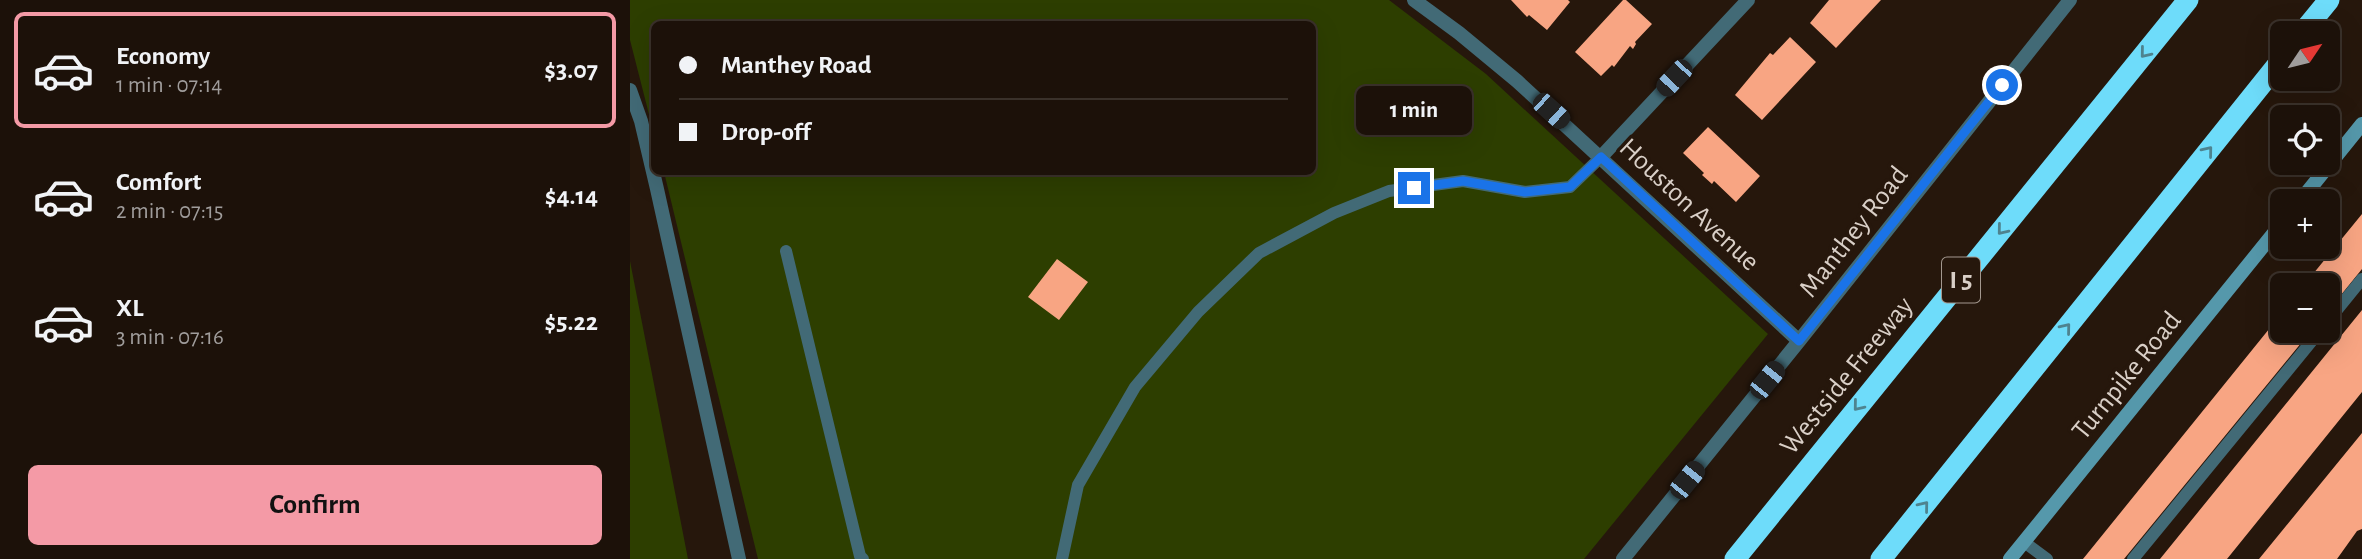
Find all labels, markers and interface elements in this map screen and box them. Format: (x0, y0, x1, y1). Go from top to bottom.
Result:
north arrow (2270, 21, 2340, 91)
map controls (2270, 21, 2340, 343)
icon: car (32, 39, 95, 102)
text: Economy (116, 43, 210, 69)
one-way arrow (2141, 45, 2153, 58)
text: Manthey Road (721, 52, 872, 78)
car (1652, 55, 1697, 101)
text: $3.07 (544, 57, 598, 83)
route start (1986, 69, 2018, 101)
text: 1 min · 07:14 (116, 74, 222, 97)
callout: 1 min (1356, 86, 1472, 136)
car (1529, 89, 1574, 133)
text: 1 min (1390, 99, 1438, 122)
button: locate (2270, 105, 2340, 175)
text: Drop-off (721, 119, 810, 145)
street label: Houston Avenue (1614, 133, 1764, 277)
one-way arrow (2200, 146, 2213, 158)
street label: Manthey Road (1794, 161, 1914, 303)
icon: car (32, 165, 95, 228)
text: Comfort (116, 169, 201, 195)
route end (1398, 172, 1430, 204)
text: $4.14 (545, 183, 598, 209)
button: + (2270, 189, 2340, 259)
text: 2 min · 07:15 (116, 200, 223, 223)
one-way arrow (1997, 222, 2010, 234)
road number: I 5 (1942, 258, 1980, 302)
button: − (2270, 273, 2340, 343)
icon: car (32, 291, 95, 354)
street label: Westside Freeway (1775, 292, 1919, 460)
text: XL (116, 295, 143, 321)
street label: Turnpike Road (2067, 307, 2187, 445)
text: $5.22 (545, 309, 598, 335)
one-way arrow (2058, 324, 2071, 336)
text: 3 min · 07:16 (116, 326, 224, 349)
car (1746, 357, 1789, 403)
one-way arrow (1854, 399, 1867, 411)
car (1666, 457, 1709, 503)
button: Confirm (28, 465, 602, 545)
one-way arrow (1916, 501, 1928, 514)

